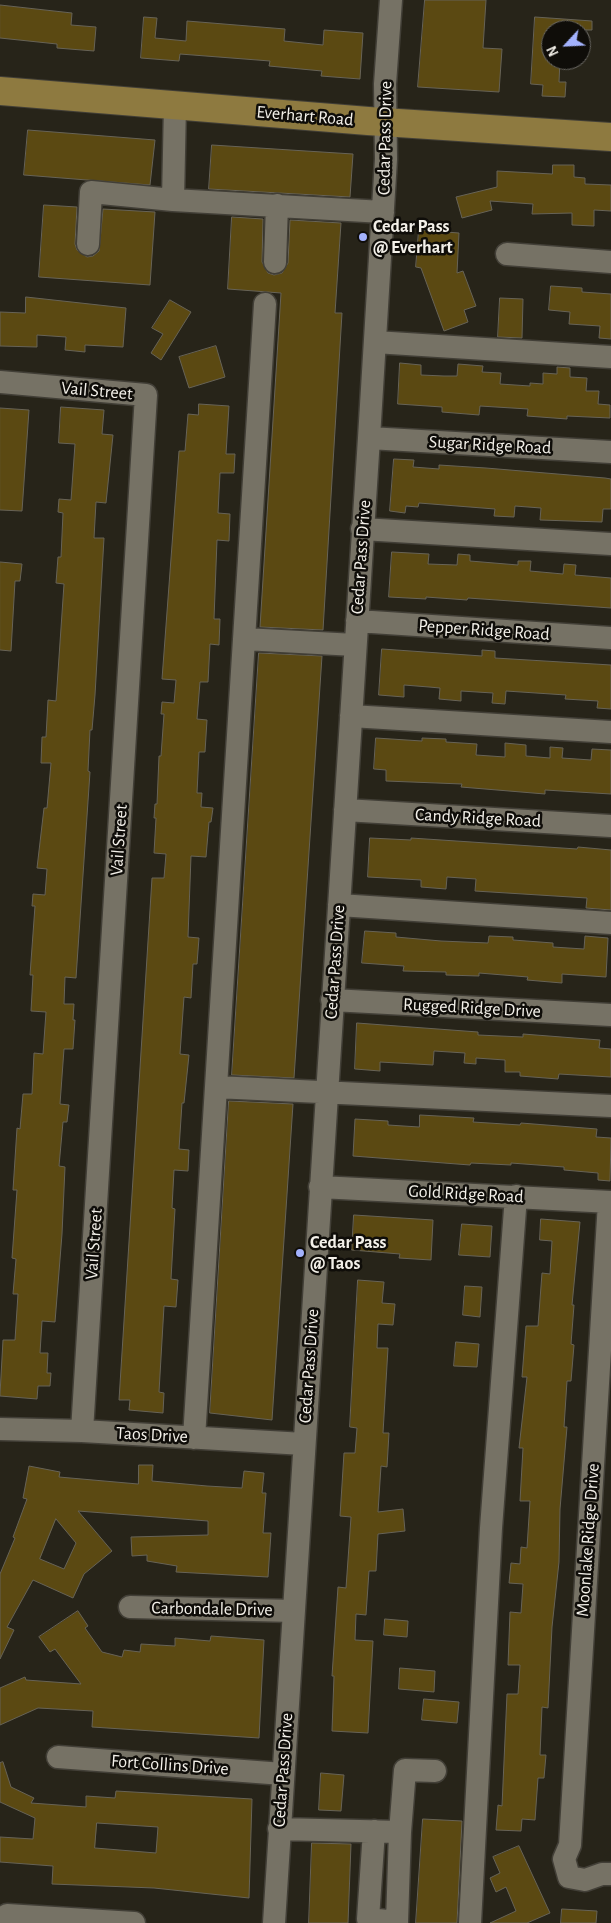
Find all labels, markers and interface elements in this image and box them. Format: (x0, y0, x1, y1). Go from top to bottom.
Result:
north arrow (541, 20, 591, 70)
text: N (545, 44, 562, 58)
street label: Cedar Pass Drive (373, 81, 397, 195)
street label: Everhart Road (256, 101, 354, 131)
place label: Cedar Pass @ Everhart (373, 216, 453, 258)
marker: Cedar Pass @ Everhart (357, 231, 369, 243)
street label: Vail Street (60, 377, 134, 405)
street label: Sugar Ridge Road (428, 431, 552, 459)
street label: Cedar Pass Drive (346, 499, 376, 615)
street label: Pepper Ridge Road (418, 615, 550, 645)
street label: Vail Street (106, 804, 132, 876)
street label: Candy Ridge Road (414, 804, 542, 832)
street label: Cedar Pass Drive (320, 904, 350, 1020)
street label: Rugged Ridge Drive (402, 994, 542, 1022)
street label: Gold Ridge Road (408, 1180, 524, 1208)
street label: Vail Street (81, 1208, 107, 1280)
place label: Cedar Pass @ Taos (310, 1232, 387, 1274)
marker: Cedar Pass @ Taos (294, 1247, 306, 1259)
street label: Cedar Pass Drive (294, 1308, 324, 1424)
street label: Taos Drive (116, 1422, 188, 1448)
street label: Moonlake Ridge Drive (572, 1463, 604, 1617)
street label: Carbondale Drive (151, 1597, 273, 1621)
street label: Cedar Pass Drive (268, 1712, 298, 1828)
street label: Fort Collins Drive (110, 1750, 230, 1780)

